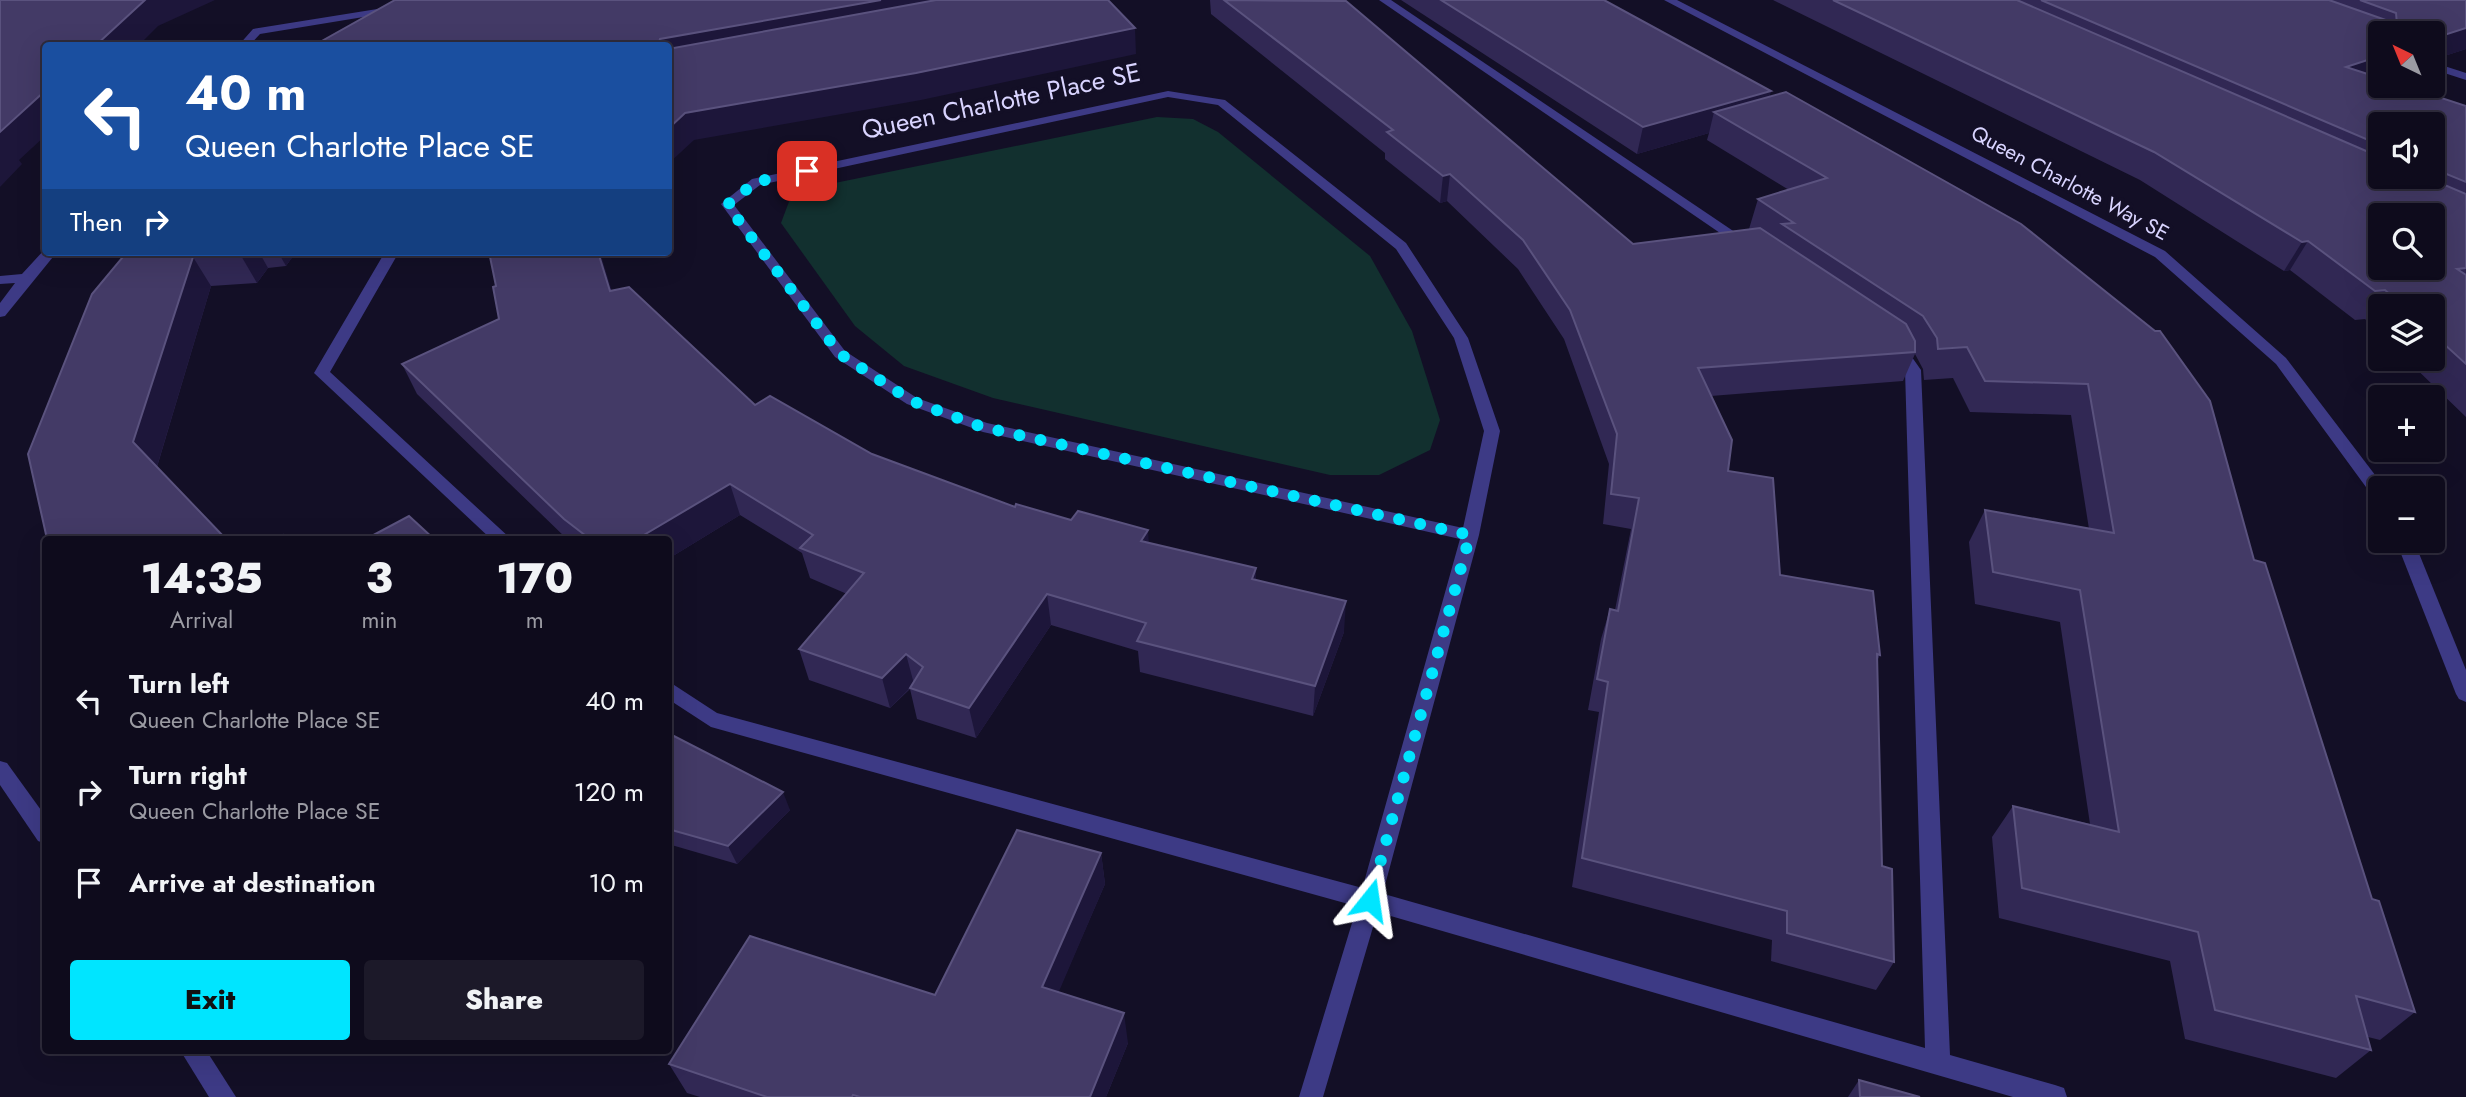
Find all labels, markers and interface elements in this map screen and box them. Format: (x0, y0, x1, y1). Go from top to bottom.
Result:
north arrow (2368, 21, 2445, 98)
map controls (2368, 21, 2445, 553)
street label: Queen Charlotte Place SE (858, 53, 1144, 149)
text: 40 m (185, 58, 307, 128)
icon: left (70, 70, 161, 161)
button: sound (2368, 112, 2445, 189)
street label: Queen Charlotte Way SE (1966, 118, 2174, 248)
text: Queen Charlotte Place SE (185, 123, 535, 169)
pin (777, 141, 837, 201)
icon: arrive (788, 152, 826, 190)
text: Then (70, 203, 123, 241)
icon: right (137, 203, 175, 241)
button: search (2368, 203, 2445, 280)
button: layers (2368, 294, 2445, 371)
button: + (2368, 385, 2445, 462)
button: − (2368, 476, 2445, 553)
text: 14:35 (141, 548, 263, 609)
text: 3 (366, 548, 393, 609)
text: 170 (496, 548, 573, 609)
text: Arrival (170, 603, 233, 637)
text: min (361, 603, 397, 637)
text: m (526, 603, 544, 637)
text: Turn left (129, 665, 229, 703)
icon: left (70, 682, 108, 720)
text: 40 m (585, 682, 644, 720)
text: Queen Charlotte Place SE (129, 703, 380, 737)
text: Turn right (129, 756, 247, 794)
icon: right (70, 773, 108, 811)
text: 120 m (574, 773, 644, 811)
text: Queen Charlotte Place SE (129, 794, 380, 828)
position arrow (1333, 863, 1407, 937)
icon: arrive (70, 864, 108, 902)
text: Arrive at destination (129, 864, 376, 902)
text: 10 m (589, 864, 644, 902)
button: Exit (70, 960, 350, 1040)
button: Share (364, 960, 644, 1040)

